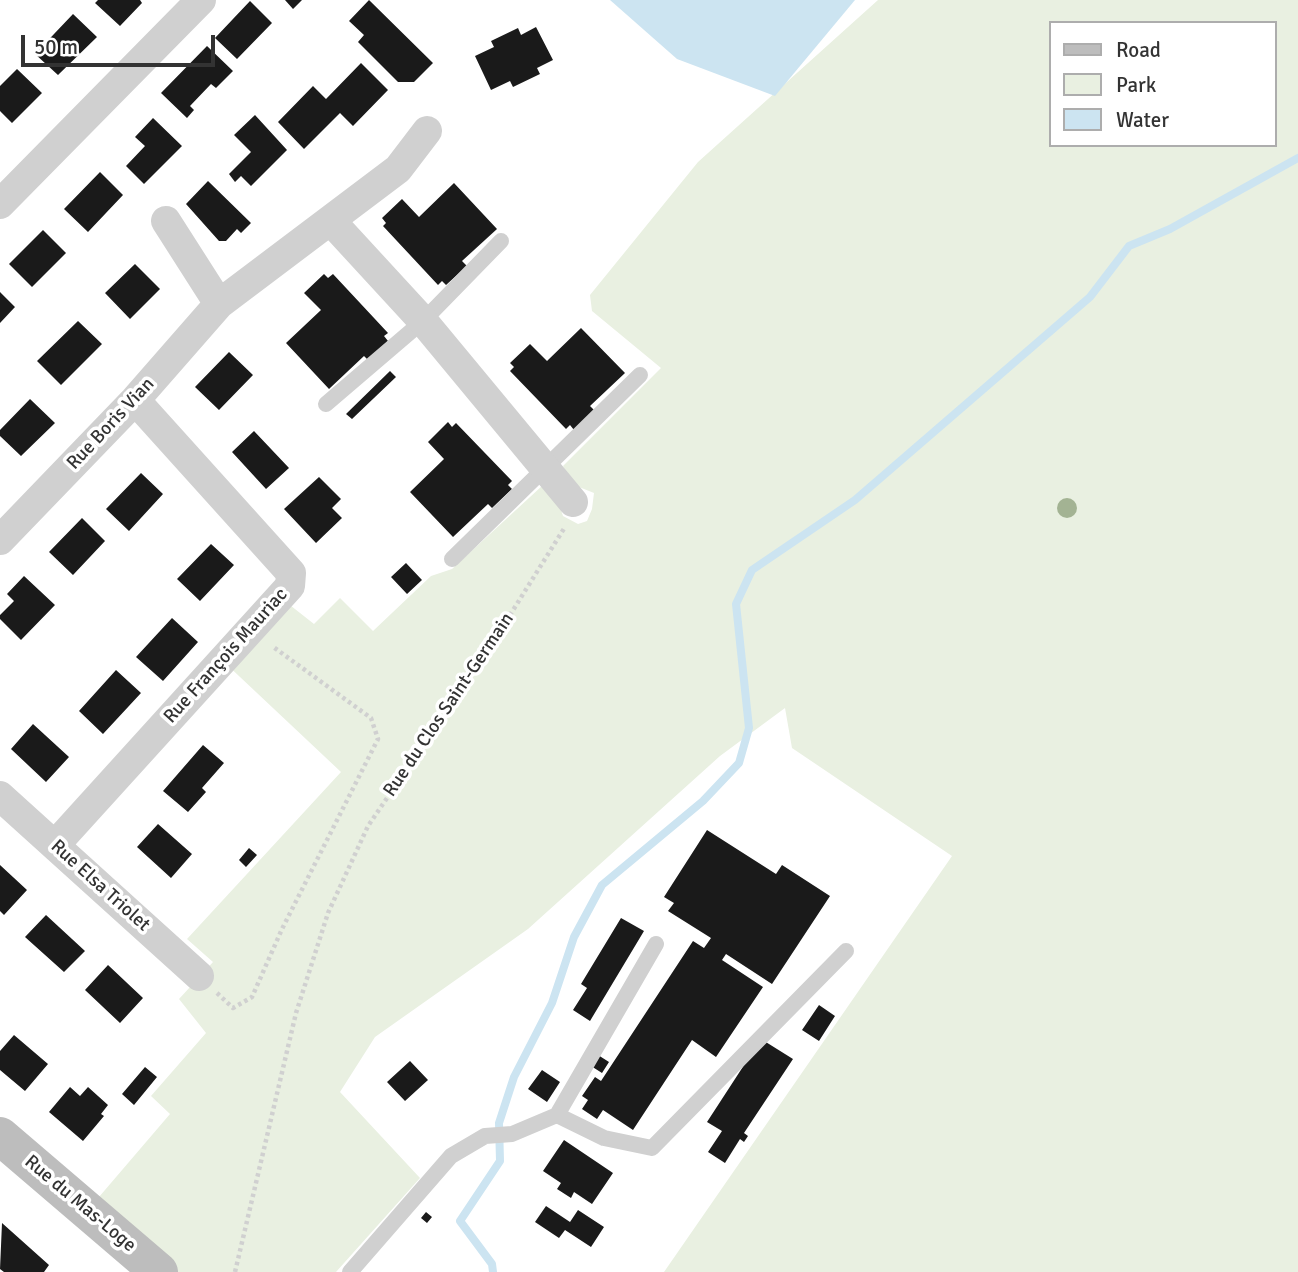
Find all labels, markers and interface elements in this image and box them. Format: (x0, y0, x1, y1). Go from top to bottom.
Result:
scale bar (24, 21, 219, 65)
legend (1050, 21, 1277, 147)
text: 50 m (34, 34, 78, 60)
text: Road (1116, 37, 1161, 63)
text: Park (1116, 72, 1156, 98)
text: Water (1116, 107, 1169, 133)
street label: Rue Boris Vian (63, 373, 159, 475)
street label: Rue François Mauriac (159, 584, 293, 728)
street label: Rue du Clos Saint-Germain (379, 609, 519, 801)
street label: Rue Elsa Triolet (46, 835, 154, 937)
street label: Rue du Mas-Loge (20, 1151, 140, 1257)

